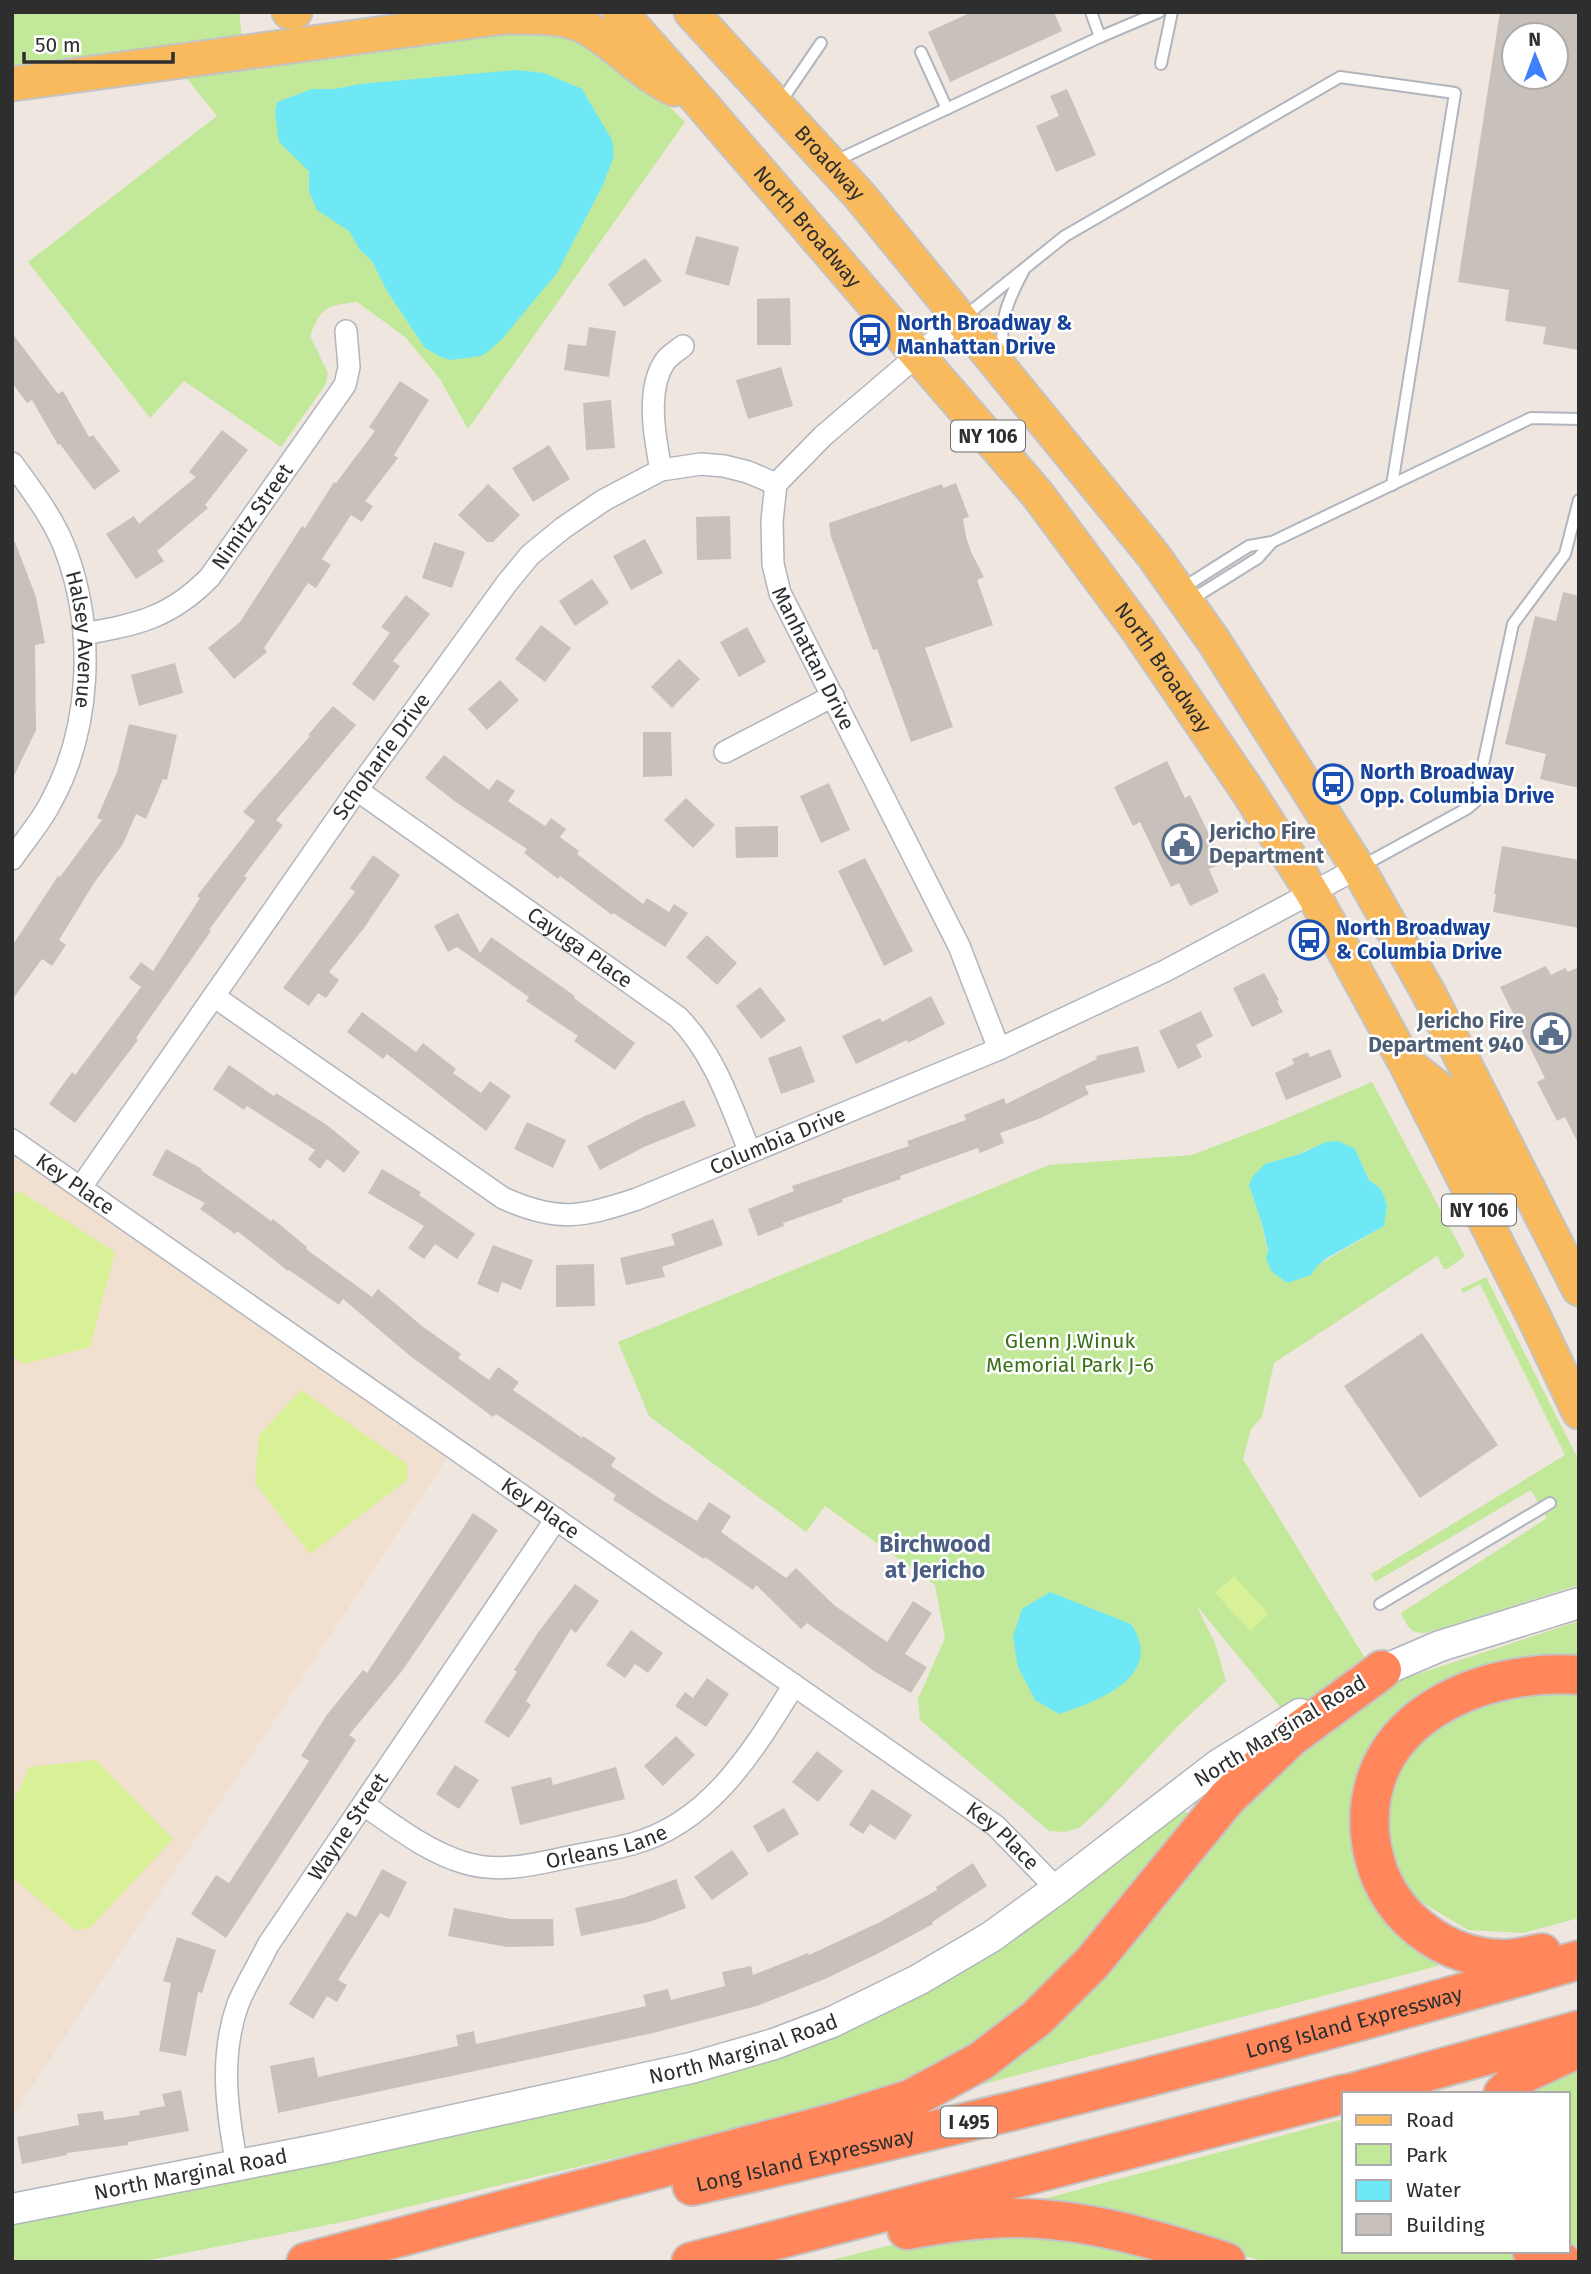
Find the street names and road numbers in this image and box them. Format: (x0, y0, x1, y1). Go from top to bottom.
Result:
street label: Broadway (789, 120, 871, 206)
street label: North Broadway (748, 160, 867, 294)
road number: NY 106 (951, 420, 1025, 452)
street label: Nimitz Street (206, 458, 299, 575)
street label: Halsey Avenue (60, 568, 98, 710)
street label: Manhattan Drive (766, 582, 860, 734)
street label: North Broadway (1109, 597, 1218, 738)
street label: Schoharie Drive (327, 688, 436, 825)
street label: Cayuga Place (522, 901, 638, 994)
street label: Columbia Drive (706, 1101, 849, 1180)
street label: Key Place (31, 1148, 119, 1220)
road number: NY 106 (1442, 1194, 1516, 1226)
street label: Key Place (496, 1472, 585, 1545)
street label: North Marginal Road (1189, 1669, 1371, 1793)
street label: Wayne Street (302, 1767, 394, 1886)
street label: Key Place (961, 1796, 1045, 1876)
street label: Orleans Lane (543, 1819, 672, 1875)
street label: Long Island Expressway (1243, 1980, 1466, 2064)
street label: North Marginal Road (646, 2008, 841, 2090)
road number: I 495 (941, 2106, 997, 2138)
street label: Long Island Expressway (693, 2122, 918, 2198)
street label: North Marginal Road (92, 2143, 290, 2206)

